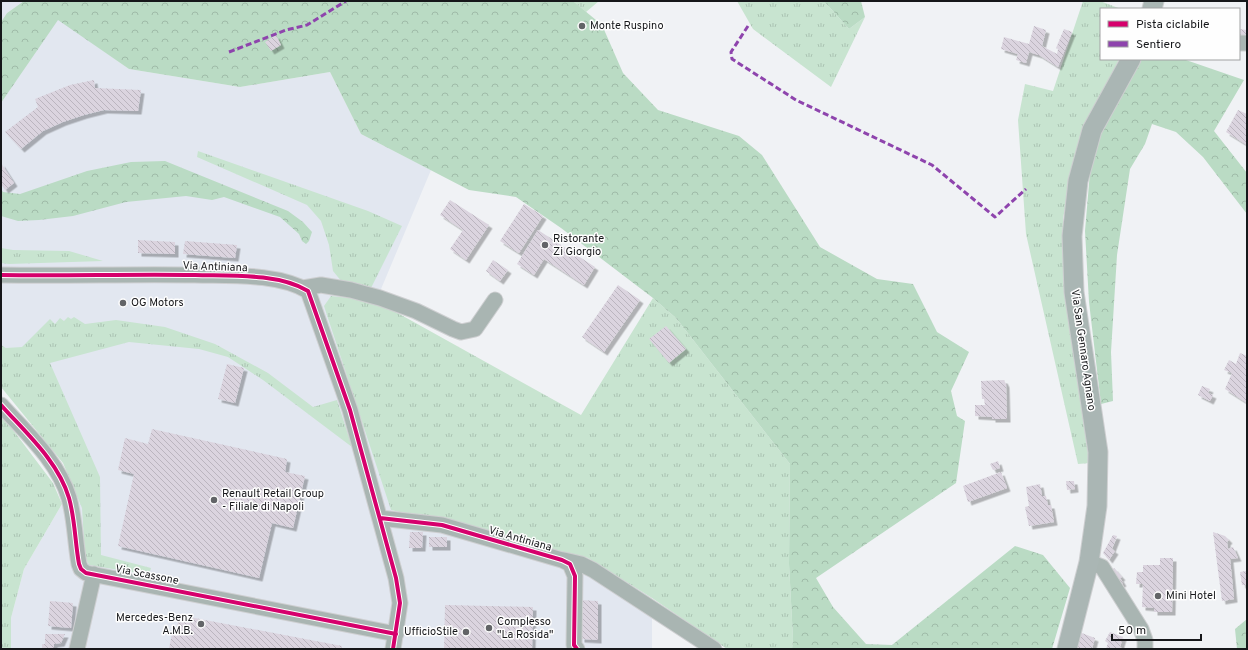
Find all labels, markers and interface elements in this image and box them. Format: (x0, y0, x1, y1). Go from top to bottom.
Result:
legend (1100, 8, 1240, 60)
text: Pista ciclabile (1136, 17, 1210, 33)
place label: Monte Ruspino (590, 19, 664, 33)
marker: Monte Ruspino (577, 21, 587, 31)
text: Sentiero (1136, 37, 1181, 53)
place label: Ristorante Zi Giorgio (553, 232, 604, 259)
marker: Ristorante Zi Giorgio (540, 240, 550, 250)
street label: Via Antiniana (182, 259, 248, 275)
street label: Via San Gennaro Agnano (1068, 288, 1098, 412)
place label: OG Motors (131, 296, 184, 310)
marker: OG Motors (118, 298, 128, 308)
place label: Renault Retail Group - Filiale di Napoli (222, 487, 324, 514)
marker: Renault Retail Group - Filiale di Napoli (209, 495, 219, 505)
street label: Via Antiniana (487, 523, 553, 555)
street label: Via Scassone (114, 562, 180, 588)
place label: Mini Hotel (1166, 589, 1216, 603)
marker: Mini Hotel (1153, 591, 1163, 601)
place label: Mercedes-Benz A.M.B. (116, 611, 193, 638)
place label: Complesso "La Rosida" (497, 615, 553, 642)
scale bar (1112, 616, 1201, 642)
marker: Mercedes-Benz A.M.B. (196, 619, 206, 629)
marker: Complesso "La Rosida" (484, 623, 494, 633)
text: 50 m (1118, 623, 1146, 639)
place label: UfficioStile (404, 625, 458, 639)
marker: UfficioStile (461, 627, 471, 637)

